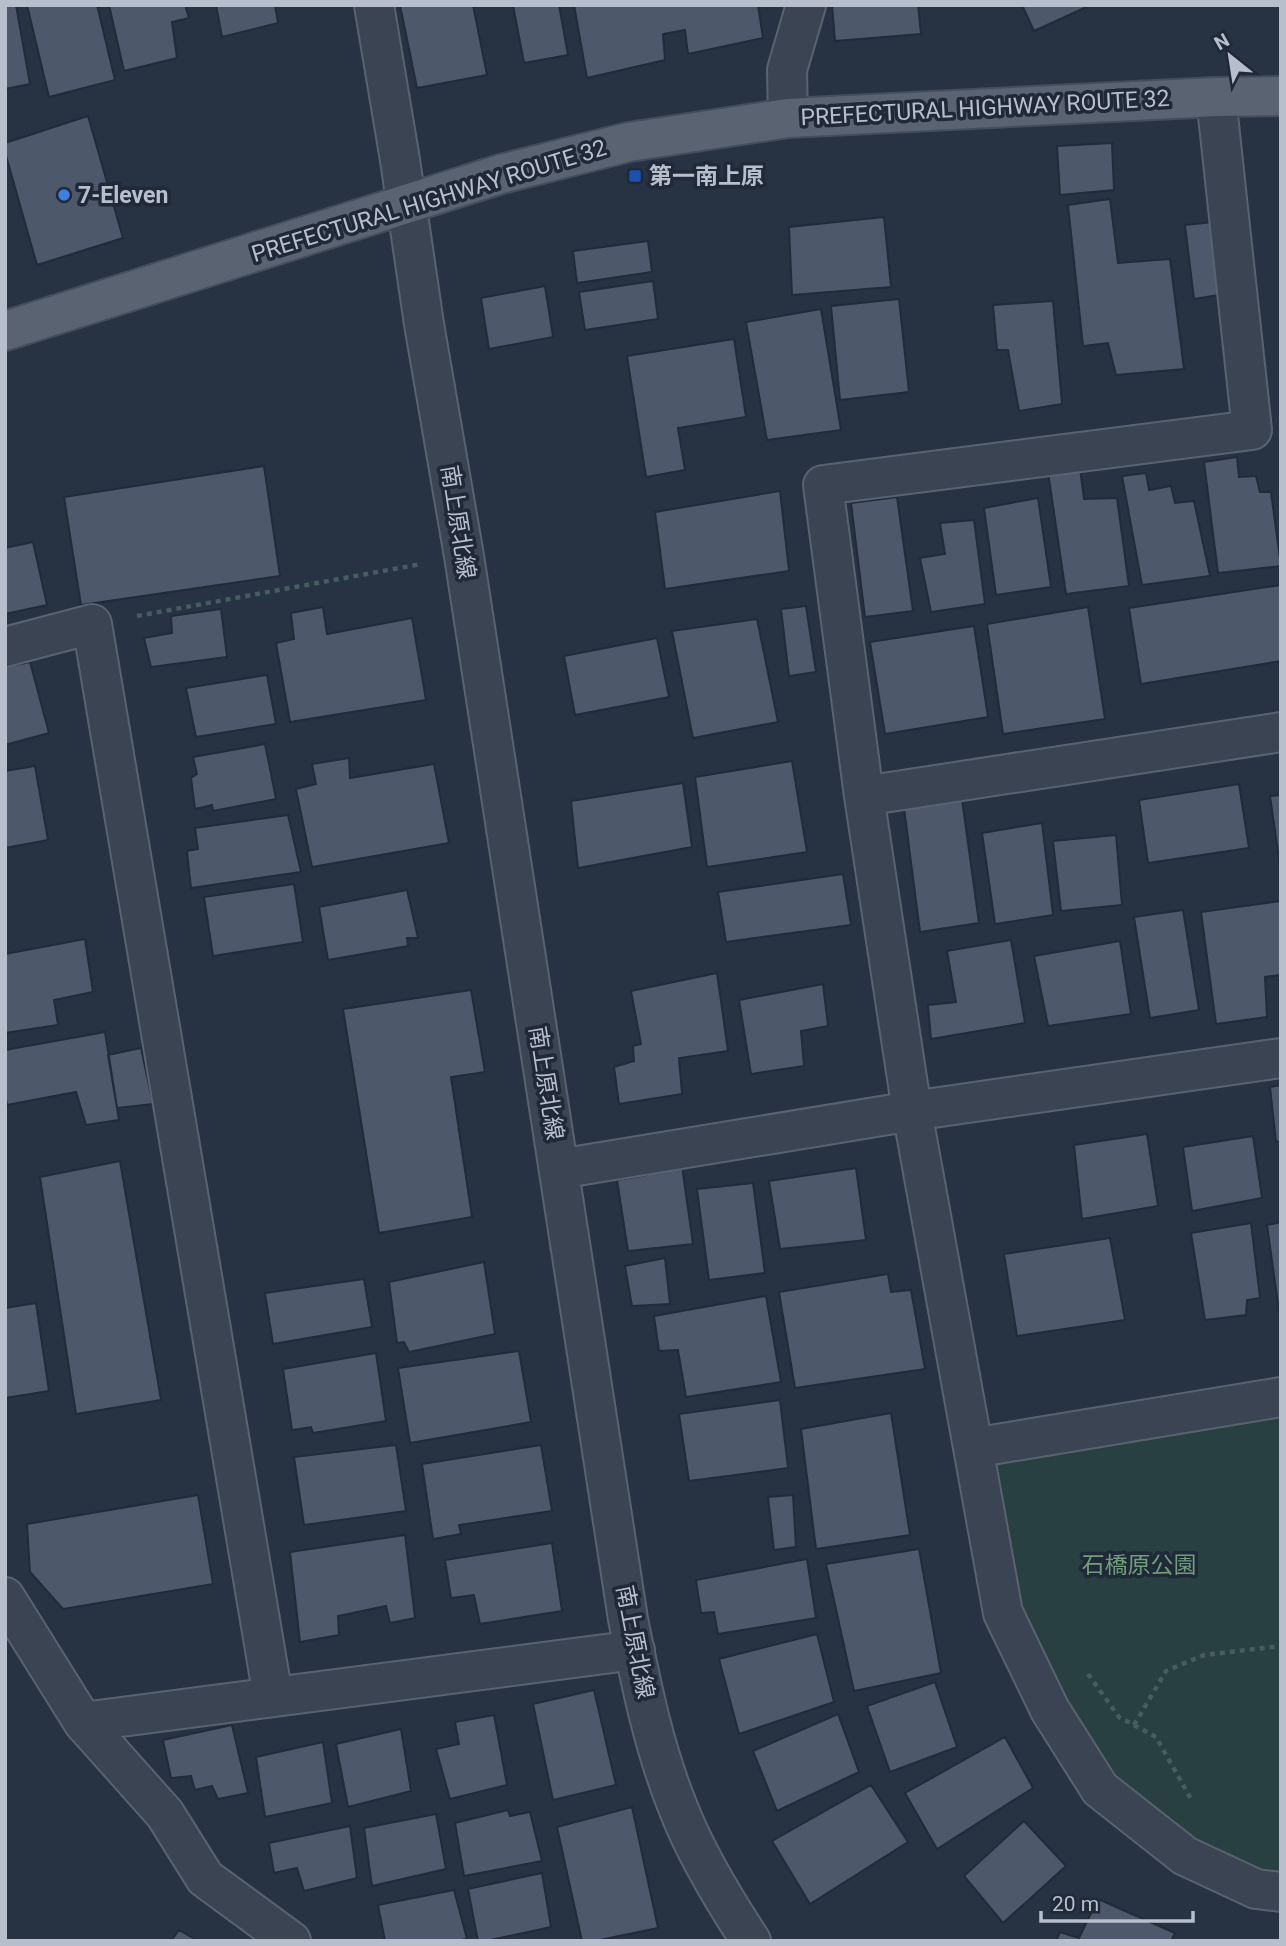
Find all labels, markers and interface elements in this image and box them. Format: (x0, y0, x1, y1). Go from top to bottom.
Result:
north arrow (1195, 21, 1265, 91)
text: N (1210, 28, 1233, 55)
street label: PREFECTURAL HIGHWAY ROUTE 32 (800, 85, 1170, 131)
street label: PREFECTURAL HIGHWAY ROUTE 32 (248, 134, 610, 268)
place label: 第一南上原 (649, 163, 764, 190)
marker: 第一南上原 (627, 168, 643, 184)
place label: 7-Eleven (78, 182, 168, 209)
marker: 7-Eleven (56, 187, 72, 203)
street label: 南上原北線 (436, 463, 480, 581)
street label: 南上原北線 (524, 1024, 568, 1142)
park label: 石橋原公園 (1082, 1552, 1197, 1579)
street label: 南上原北線 (611, 1583, 659, 1701)
scale bar (1041, 1880, 1193, 1924)
text: 20 m (1052, 1892, 1099, 1916)

